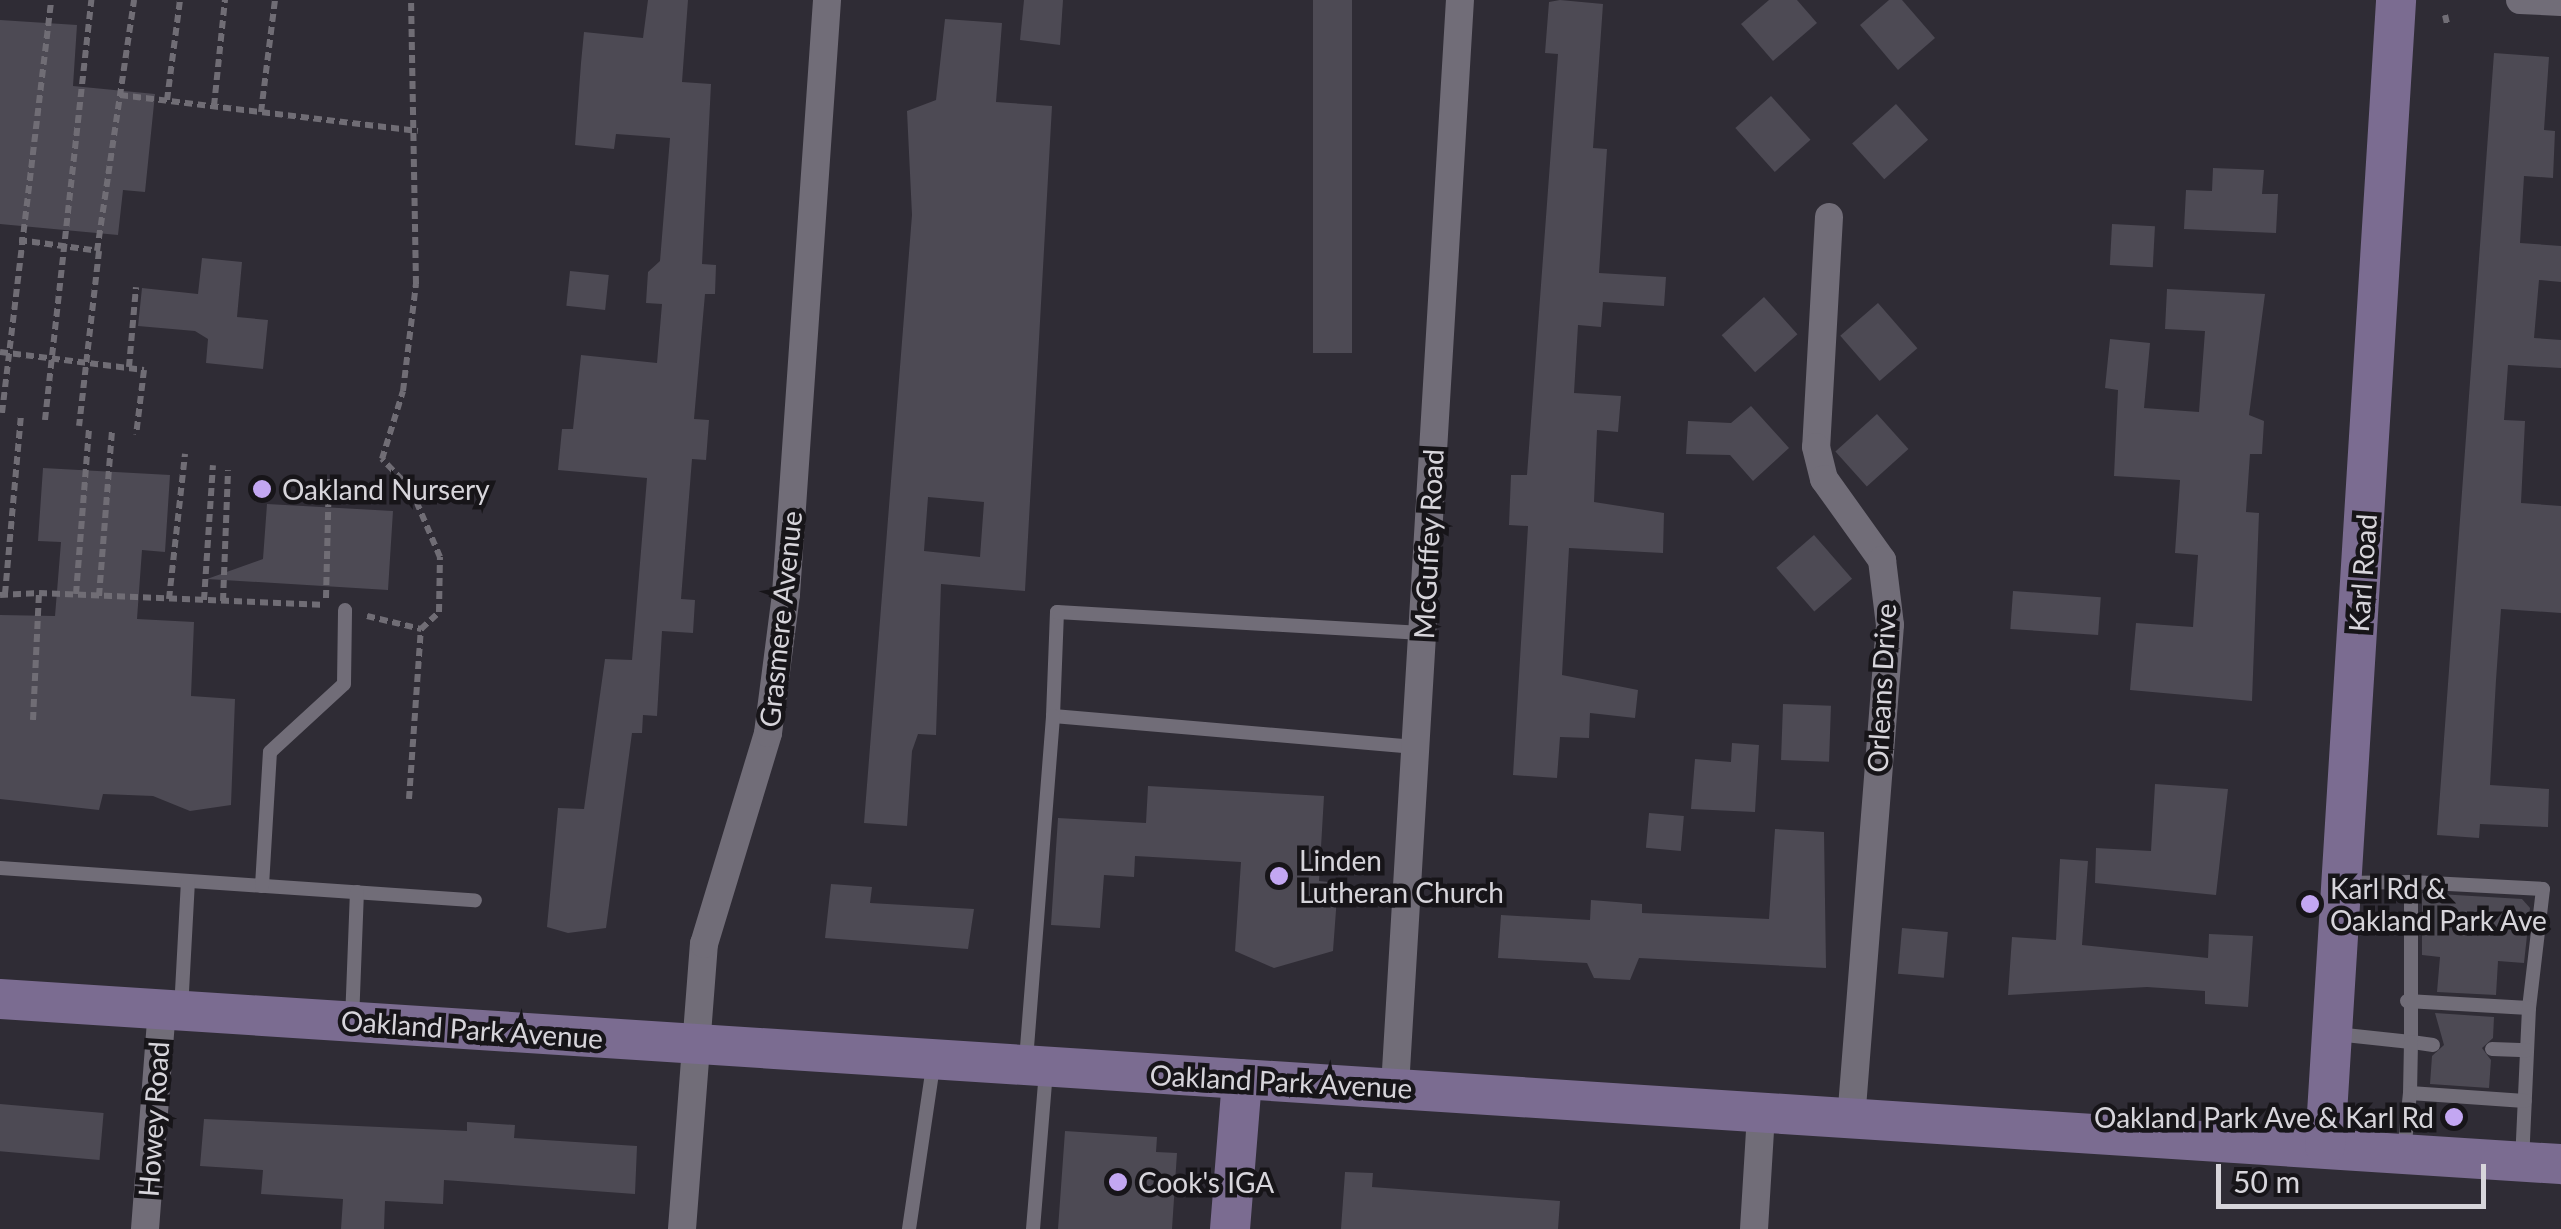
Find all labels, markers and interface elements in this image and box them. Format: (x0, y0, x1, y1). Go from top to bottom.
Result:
street label: McGuffey Road (1406, 448, 1450, 640)
place label: Oakland Nursery (282, 472, 490, 506)
marker: Oakland Nursery (251, 478, 273, 500)
street label: Grasmere Avenue (752, 509, 808, 729)
street label: Karl Road (2341, 513, 2383, 633)
street label: Orleans Drive (1860, 603, 1902, 773)
place label: Linden Lutheran Church (1299, 843, 1504, 909)
marker: Linden Lutheran Church (1268, 865, 1290, 887)
place label: Karl Rd & Oakland Park Ave (2330, 871, 2548, 937)
marker: Karl Rd & Oakland Park Ave (2299, 893, 2321, 915)
street label: Oakland Park Avenue (339, 1003, 605, 1055)
street label: Howey Road (131, 1040, 175, 1198)
street label: Oakland Park Avenue (1148, 1057, 1414, 1105)
place label: Oakland Park Ave & Karl Rd (2093, 1100, 2434, 1134)
marker: Oakland Park Ave & Karl Rd (2443, 1106, 2465, 1128)
scale bar (2221, 1144, 2491, 1206)
text: 50 m (2233, 1163, 2300, 1199)
place label: Cook's IGA (1138, 1165, 1274, 1199)
marker: Cook's IGA (1107, 1171, 1129, 1193)

